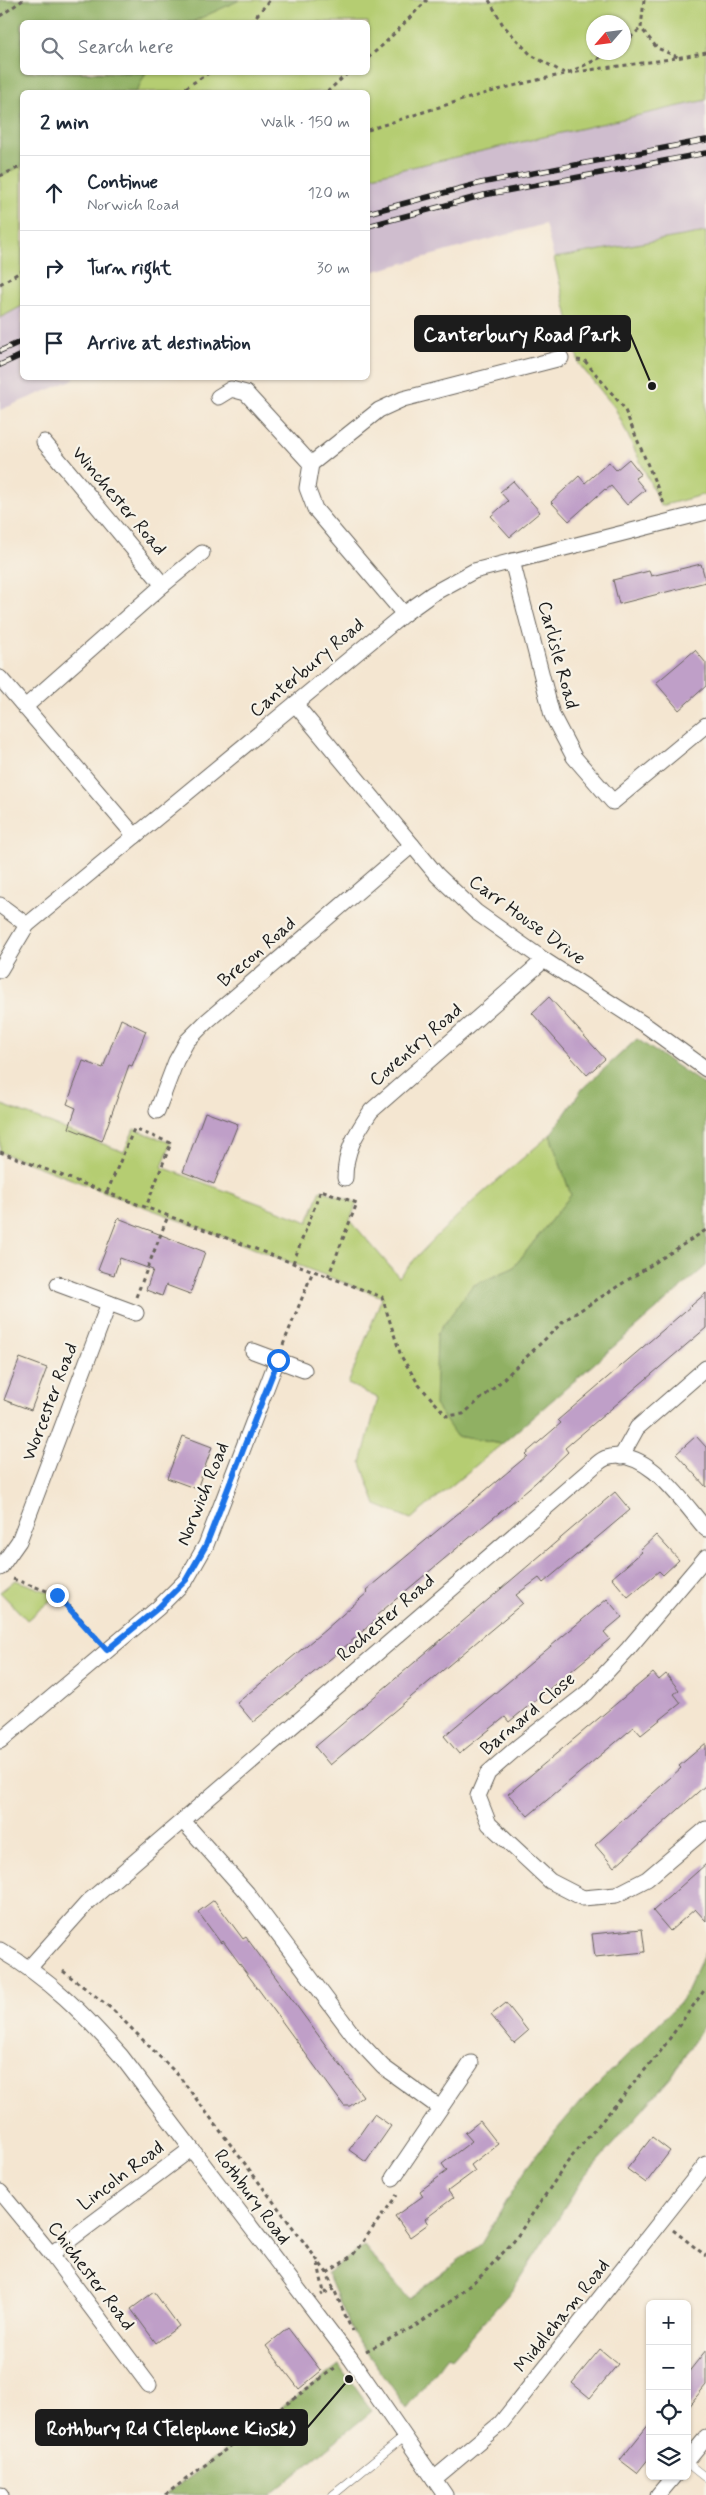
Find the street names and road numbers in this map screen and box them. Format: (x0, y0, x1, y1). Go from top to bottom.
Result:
street label: Winchester Road (66, 441, 172, 561)
street label: Carlisle Road (532, 598, 584, 712)
street label: Canterbury Road (244, 613, 370, 724)
street label: Carr House Drive (464, 869, 590, 971)
street label: Brecon Road (213, 911, 301, 993)
street label: Coventry Road (364, 998, 468, 1093)
street label: Worcester Road (16, 1339, 84, 1465)
street label: Norwich Road (171, 1439, 235, 1549)
street label: Rochester Road (332, 1568, 440, 1668)
street label: Barnard Close (475, 1667, 581, 1761)
street label: Lincoln Road (73, 2135, 169, 2217)
street label: Rothbury Road (208, 2144, 296, 2250)
street label: Chichester Road (42, 2216, 140, 2336)
street label: Middleham Road (508, 2254, 616, 2378)

